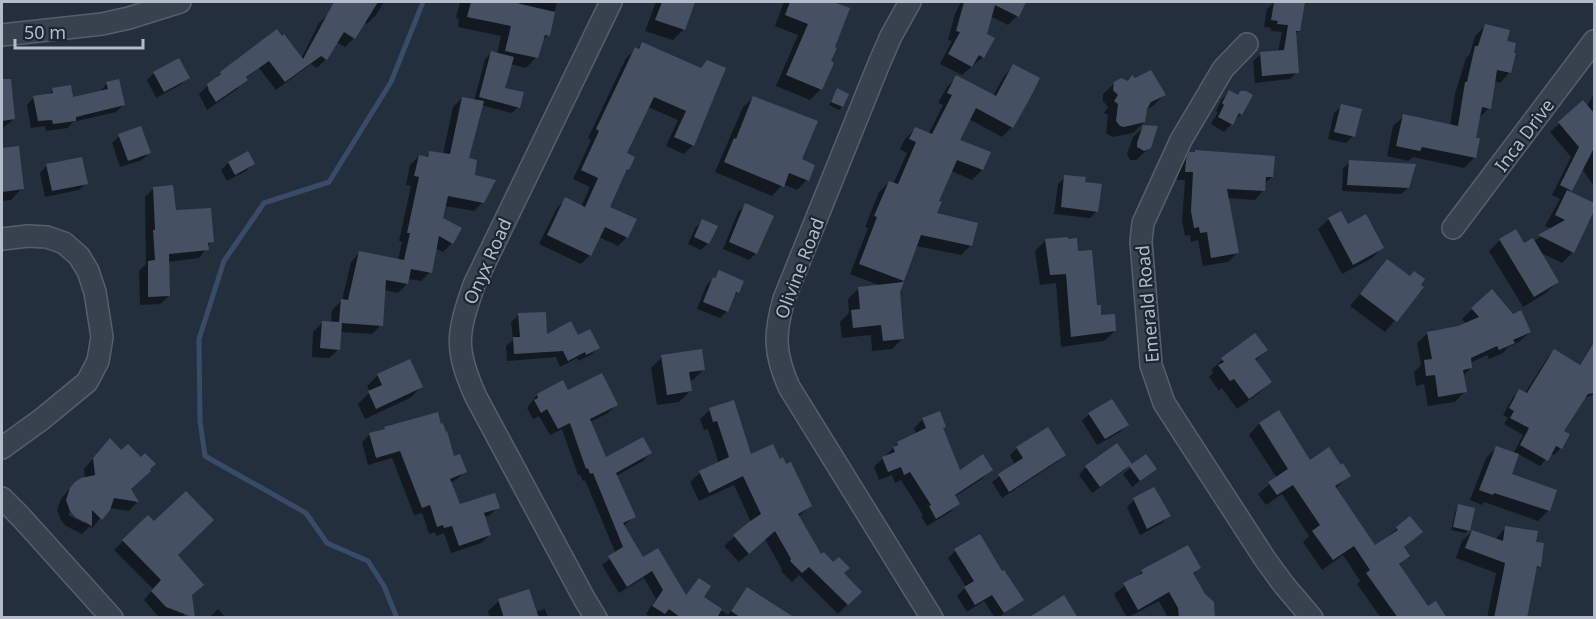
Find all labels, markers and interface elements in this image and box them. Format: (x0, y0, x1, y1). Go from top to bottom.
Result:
scale bar (15, 12, 142, 50)
text: 50 m (24, 20, 66, 44)
street label: Inca Drive (1489, 94, 1559, 176)
street label: Onyx Road (457, 214, 517, 308)
street label: Olivine Road (769, 214, 829, 322)
street label: Emerald Road (1130, 244, 1164, 364)

